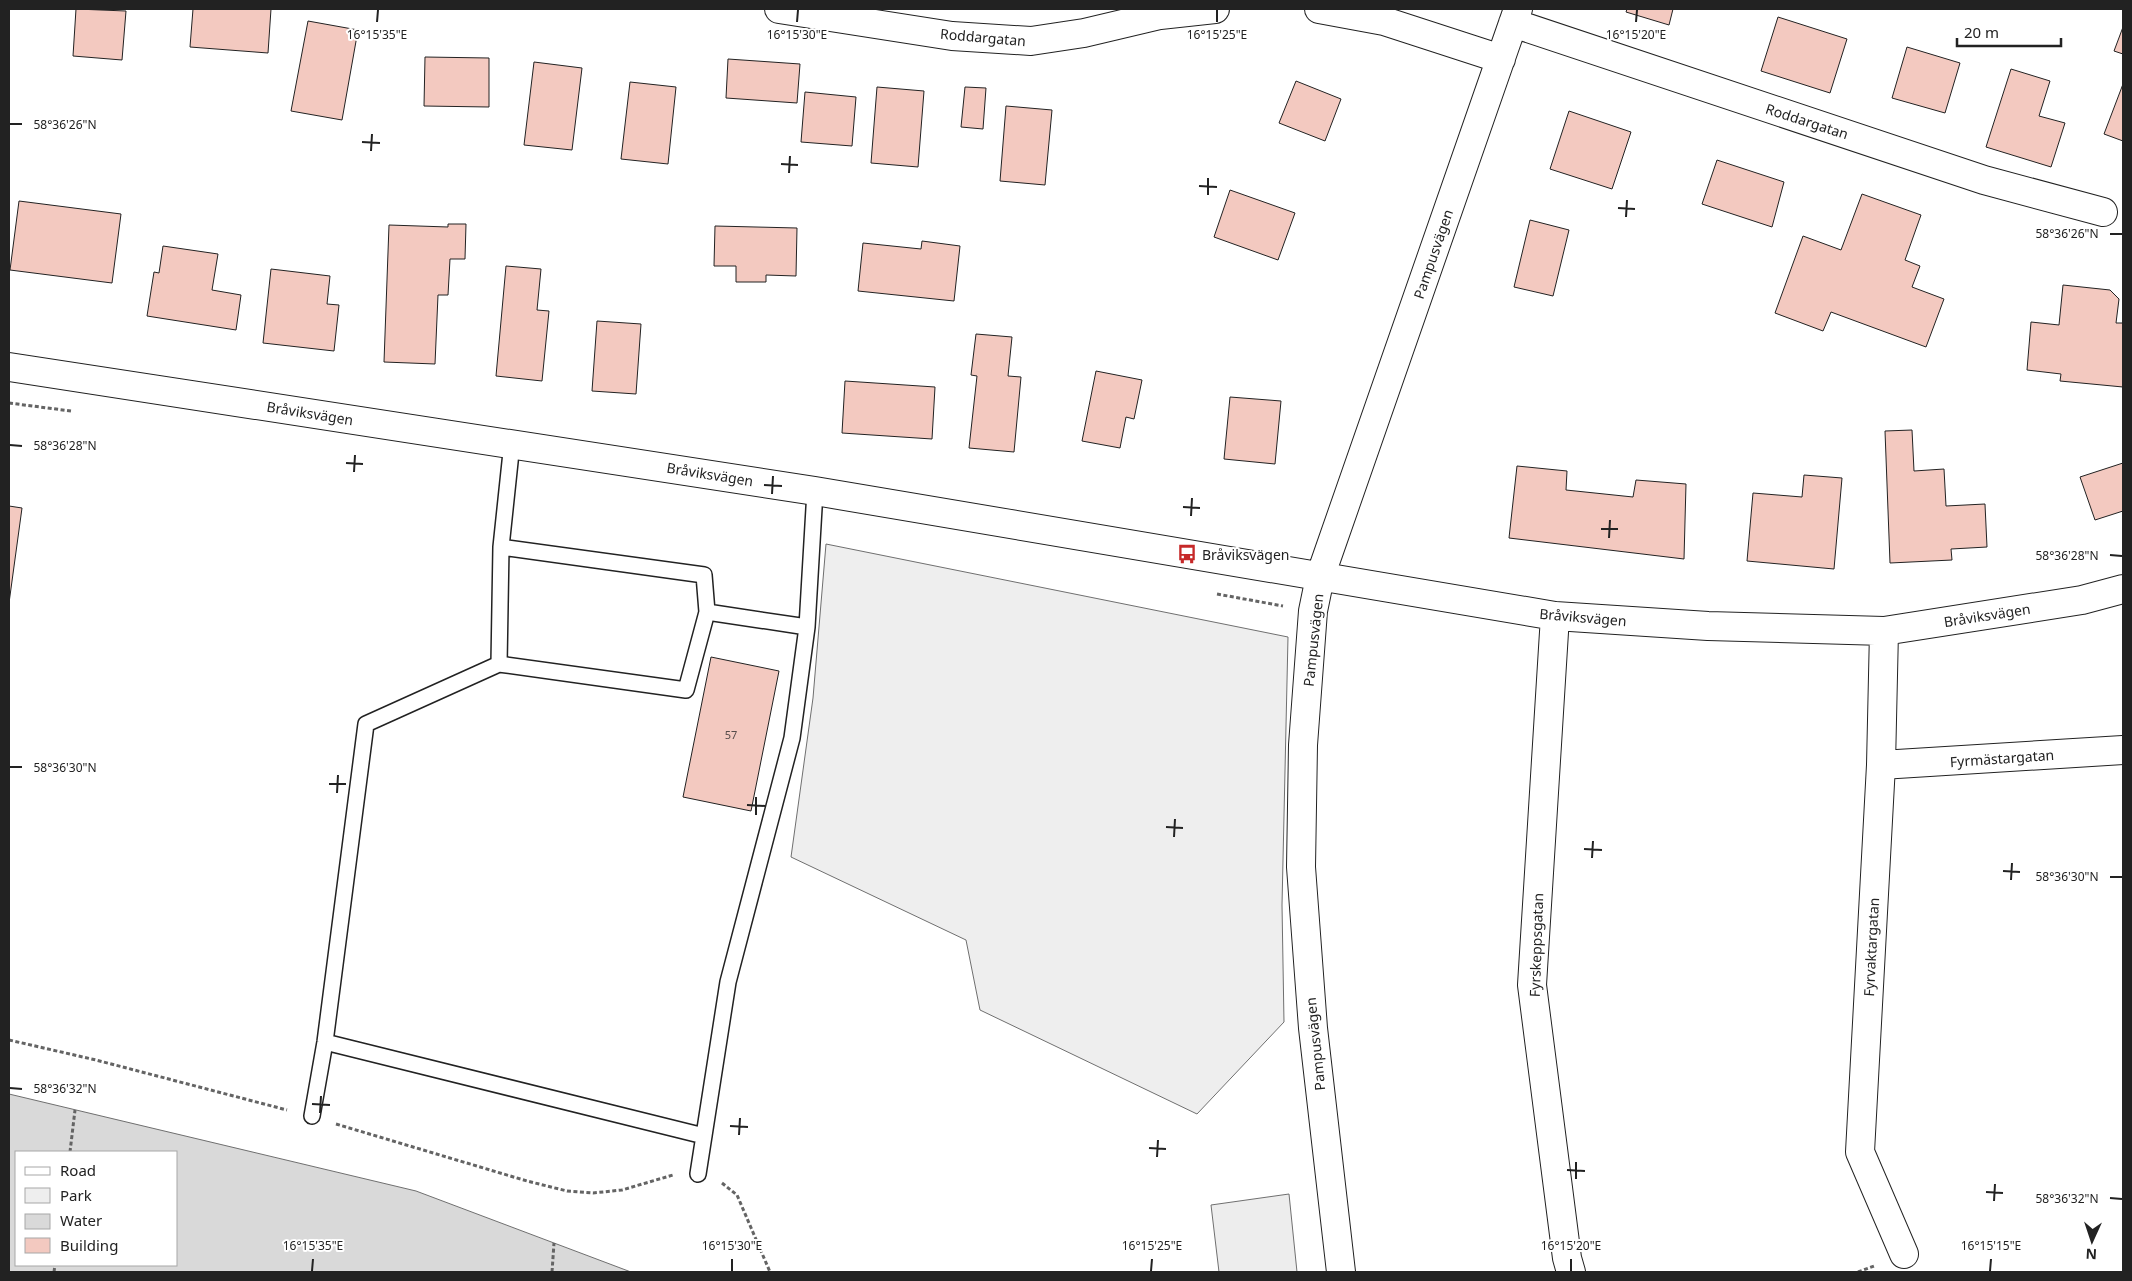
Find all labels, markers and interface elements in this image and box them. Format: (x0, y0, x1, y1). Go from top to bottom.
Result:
scale bar (1957, 15, 2061, 47)
text: 20 m (1964, 22, 1999, 42)
street label: Roddargatan (939, 24, 1027, 50)
text: 16°15'35"E (347, 26, 407, 43)
text: 16°15'30"E (767, 26, 827, 43)
text: 16°15'25"E (1187, 26, 1247, 43)
text: 16°15'20"E (1606, 26, 1666, 43)
street label: Roddargatan (1763, 99, 1851, 143)
text: 58°36'26"N (33, 116, 97, 133)
street label: Pampusvägen (1409, 207, 1457, 301)
text: 58°36'26"N (2035, 225, 2099, 242)
street label: Bråviksvägen (265, 397, 355, 429)
text: 58°36'28"N (33, 437, 97, 454)
street label: Bråviksvägen (665, 458, 755, 490)
bus stop icon: Bråviksvägen (1176, 543, 1198, 565)
place label: Bråviksvägen (1202, 545, 1290, 564)
text: 58°36'28"N (2035, 547, 2099, 564)
street label: Pampusvägen (1299, 593, 1327, 687)
street label: Bråviksvägen (1942, 599, 2032, 631)
street label: Bråviksvägen (1539, 604, 1627, 630)
house number: 57 (725, 727, 737, 742)
street label: Fyrmästargatan (1949, 745, 2055, 771)
text: 58°36'30"N (33, 759, 97, 776)
text: 58°36'30"N (2035, 868, 2099, 885)
street label: Fyrskeppsgatan (1525, 893, 1547, 997)
street label: Fyrvaktargatan (1859, 897, 1883, 997)
street label: Pampusvägen (1301, 997, 1329, 1091)
text: 58°36'32"N (33, 1080, 97, 1097)
legend (15, 1151, 178, 1266)
text: Road (60, 1160, 96, 1180)
text: Park (60, 1185, 92, 1205)
text: 58°36'32"N (2035, 1190, 2099, 1207)
text: Water (60, 1210, 102, 1230)
north arrow (2067, 1216, 2117, 1266)
text: Building (60, 1235, 118, 1255)
text: 16°15'35"E (283, 1237, 343, 1254)
text: 16°15'30"E (702, 1237, 762, 1254)
text: 16°15'25"E (1122, 1237, 1182, 1254)
text: 16°15'20"E (1541, 1237, 1601, 1254)
text: 16°15'15"E (1961, 1237, 2021, 1254)
text: N (2085, 1245, 2097, 1264)

